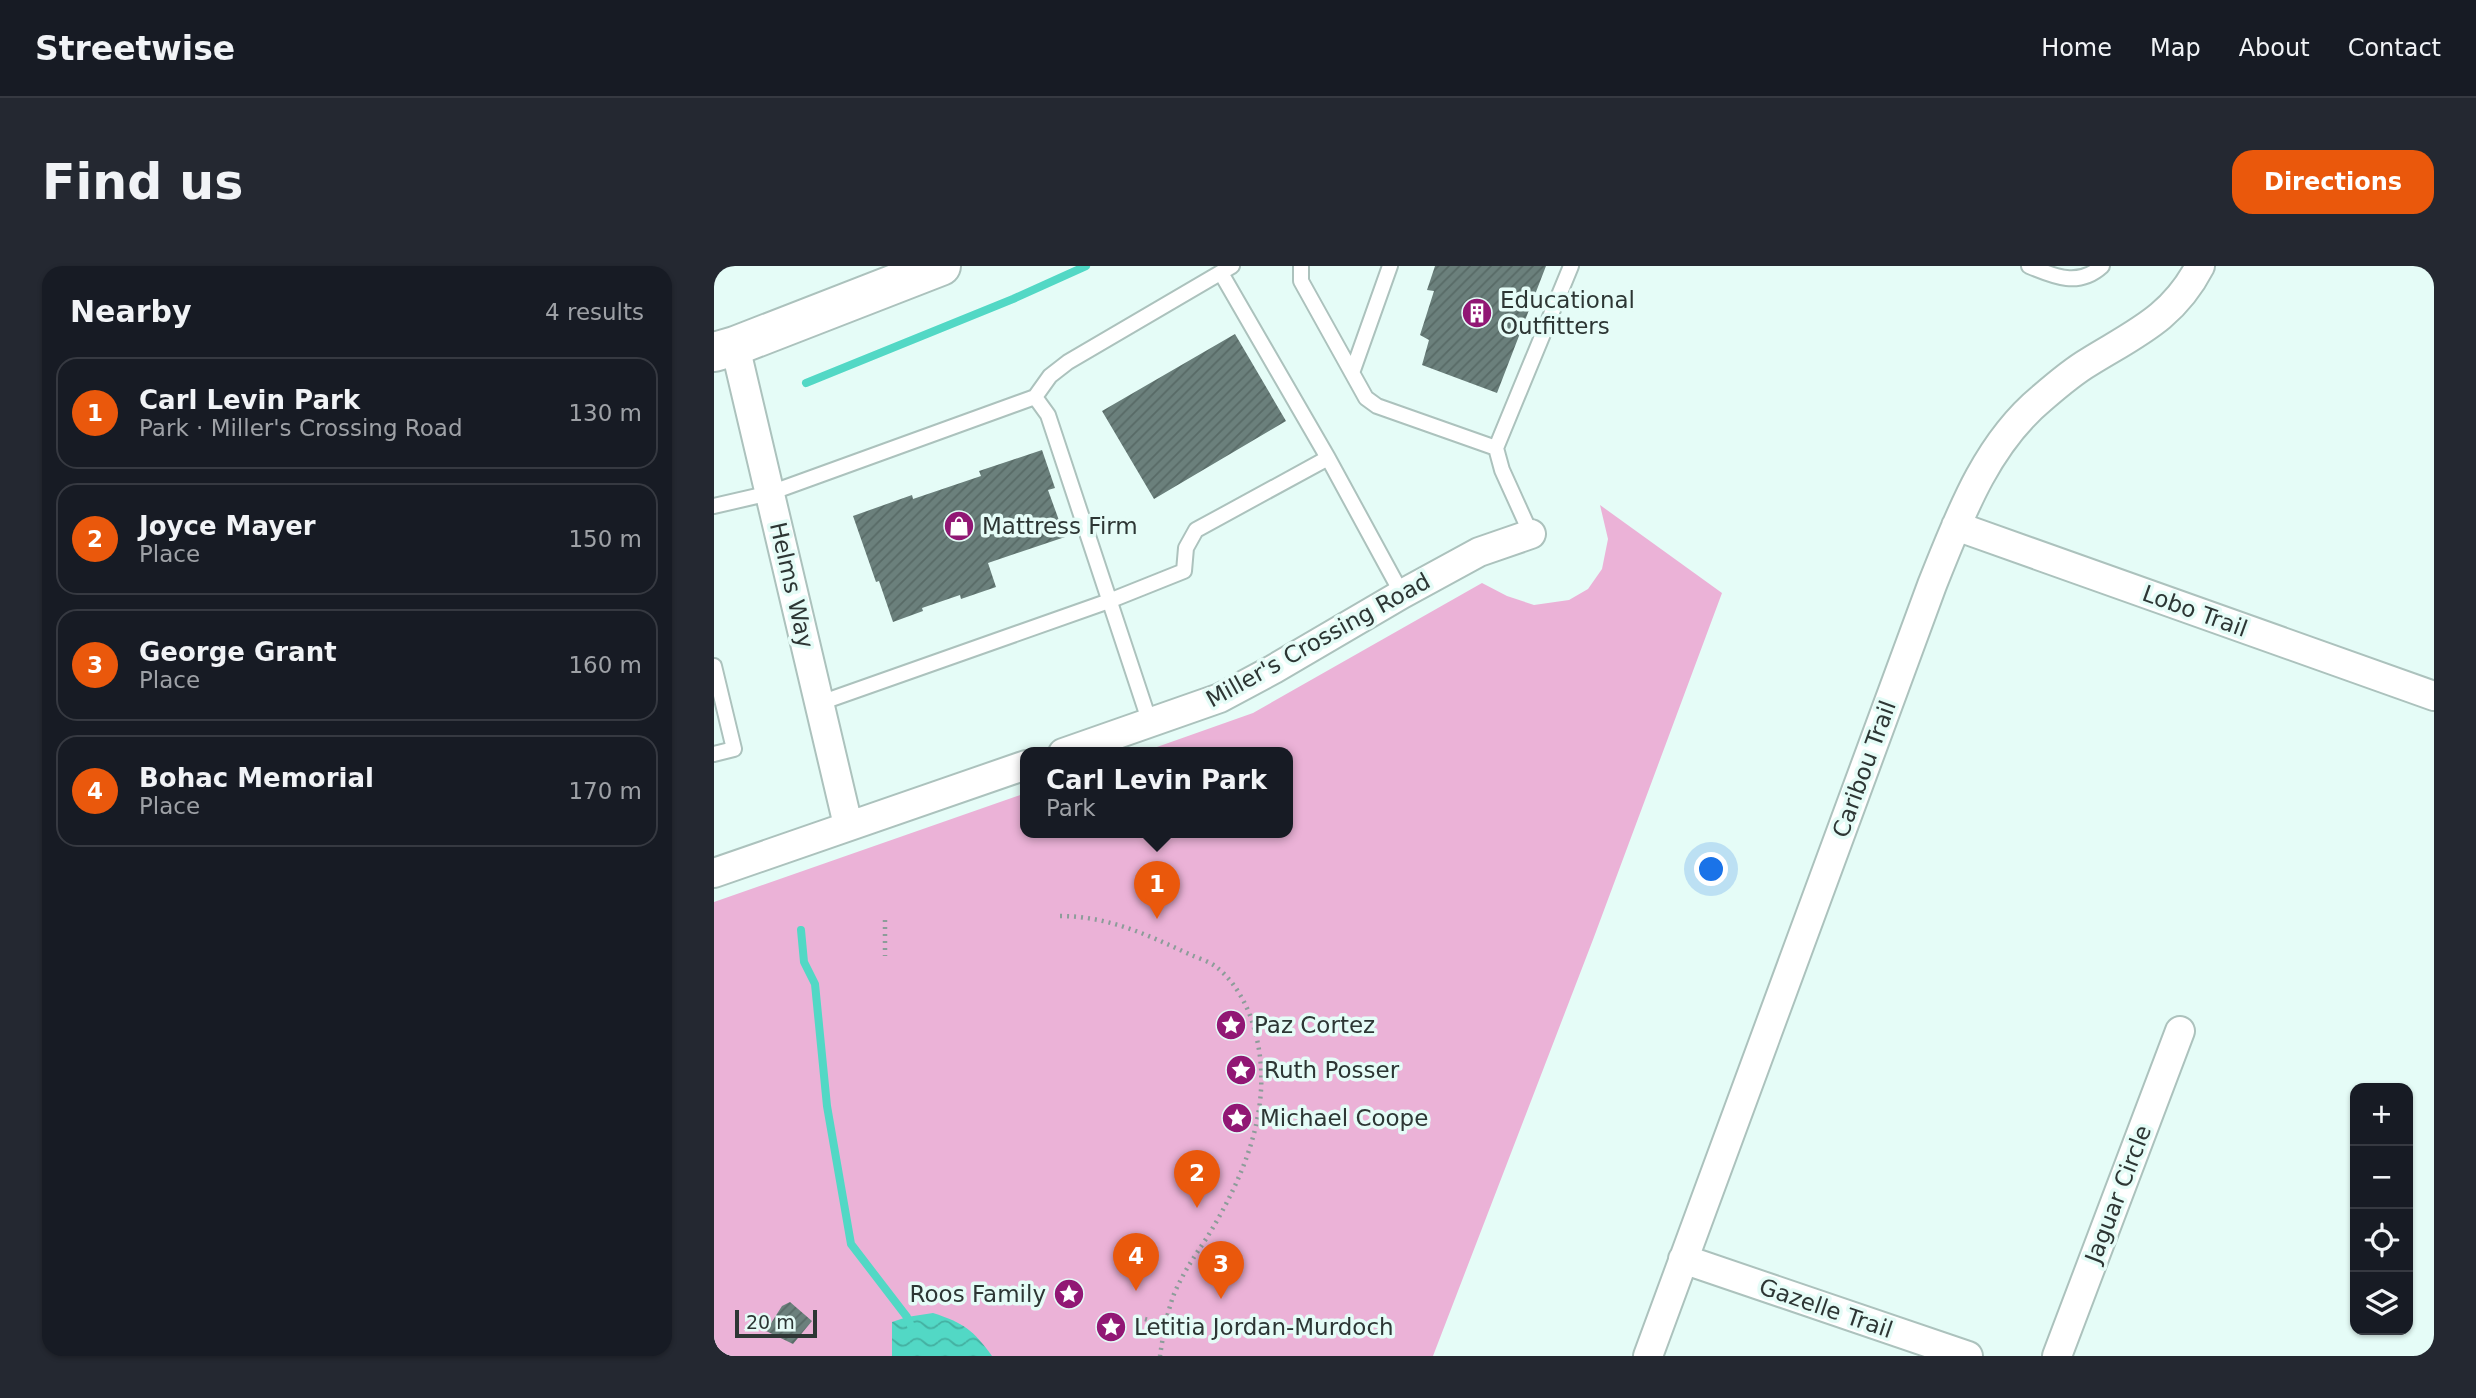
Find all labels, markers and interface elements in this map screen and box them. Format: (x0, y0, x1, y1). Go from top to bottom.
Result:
text: Streetwise (35, 29, 235, 68)
text: Home (2041, 34, 2112, 62)
text: Map (2150, 34, 2201, 62)
text: About (2239, 34, 2310, 62)
text: Contact (2348, 34, 2441, 62)
button: Directions (2232, 150, 2434, 214)
text: Find us (42, 154, 243, 211)
place label: Educational Outfitters (1500, 287, 1635, 339)
text: Nearby (70, 294, 192, 329)
building icon: Educational Outfitters (1460, 296, 1494, 330)
text: 4 results (545, 299, 644, 325)
text: Carl Levin Park (139, 385, 360, 415)
text: 1 (87, 400, 103, 426)
text: 130 m (568, 400, 642, 426)
text: Park · Miller's Crossing Road (139, 415, 463, 441)
shop icon: Mattress Firm (942, 509, 976, 543)
text: Joyce Mayer (139, 511, 316, 541)
place label: Mattress Firm (982, 513, 1138, 539)
street label: Helms Way (765, 519, 819, 651)
text: 2 (87, 526, 103, 552)
text: 150 m (568, 526, 642, 552)
text: Place (139, 541, 200, 567)
street label: Miller's Crossing Road (1202, 568, 1434, 712)
street label: Lobo Trail (2139, 580, 2251, 642)
text: George Grant (139, 637, 337, 667)
text: 3 (87, 652, 103, 678)
text: 160 m (568, 652, 642, 678)
text: Place (139, 667, 200, 693)
street label: Caribou Trail (1827, 697, 1901, 841)
popup (1020, 747, 1293, 838)
text: Bohac Memorial (139, 763, 374, 793)
text: Carl Levin Park (1046, 765, 1267, 795)
text: 4 (87, 778, 103, 804)
text: 170 m (568, 778, 642, 804)
text: Place (139, 793, 200, 819)
text: Park (1046, 795, 1096, 821)
your location (1694, 852, 1728, 886)
pin: 1 (1134, 861, 1180, 919)
place icon: Paz Cortez (1214, 1008, 1248, 1042)
place label: Paz Cortez (1254, 1012, 1375, 1038)
place icon: Ruth Posser (1224, 1053, 1258, 1087)
place label: Ruth Posser (1264, 1057, 1400, 1083)
map controls (2350, 1083, 2413, 1335)
button: + (2350, 1083, 2413, 1146)
place icon: Michael Coope (1220, 1101, 1254, 1135)
place label: Michael Coope (1260, 1105, 1428, 1131)
street label: Jaguar Circle (2079, 1121, 2156, 1268)
button: − (2350, 1146, 2413, 1209)
pin: 2 (1174, 1150, 1220, 1208)
button: locate (2350, 1209, 2413, 1272)
pin: 4 (1113, 1233, 1159, 1291)
pin: 3 (1198, 1241, 1244, 1299)
button: layers (2350, 1272, 2413, 1335)
street label: Gazelle Trail (1756, 1273, 1896, 1343)
place icon: Roos Family (1052, 1277, 1086, 1311)
place label: Roos Family (910, 1281, 1046, 1307)
scale bar (735, 1307, 817, 1339)
place icon: Letitia Jordan-Murdoch (1094, 1310, 1128, 1344)
text: 20 m (746, 1311, 795, 1333)
place label: Letitia Jordan-Murdoch (1134, 1314, 1394, 1340)

